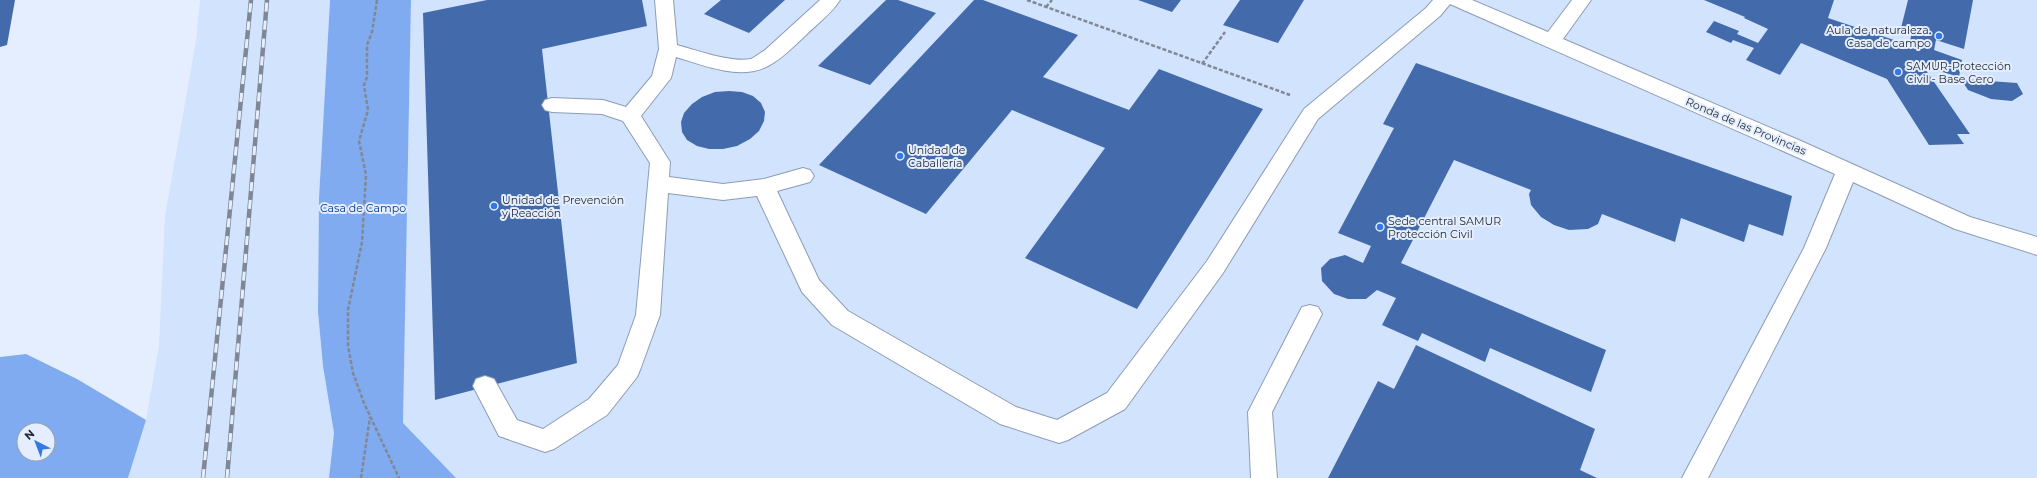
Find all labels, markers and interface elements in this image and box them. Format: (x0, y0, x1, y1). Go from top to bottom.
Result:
place label: Aula de naturaleza. Casa de campo (1826, 23, 1931, 50)
marker: Aula de naturaleza. Casa de campo (1934, 31, 1944, 41)
place label: SAMUR-Protección Civil - Base Cero (1906, 59, 2011, 86)
marker: SAMUR-Protección Civil - Base Cero (1893, 67, 1903, 77)
street label: Ronda de las Provincias (1684, 94, 1809, 158)
place label: Unidad de Caballería (908, 143, 966, 170)
marker: Unidad de Caballería (895, 151, 905, 161)
place label: Unidad de Prevención y Reacción (501, 193, 624, 220)
park label: Casa de Campo (320, 201, 406, 215)
marker: Unidad de Prevención y Reacción (489, 201, 499, 211)
place label: Sede central SAMUR Protección Civil (1388, 214, 1501, 241)
marker: Sede central SAMUR Protección Civil (1375, 222, 1385, 232)
north arrow (16, 422, 56, 462)
text: N (21, 426, 37, 443)

